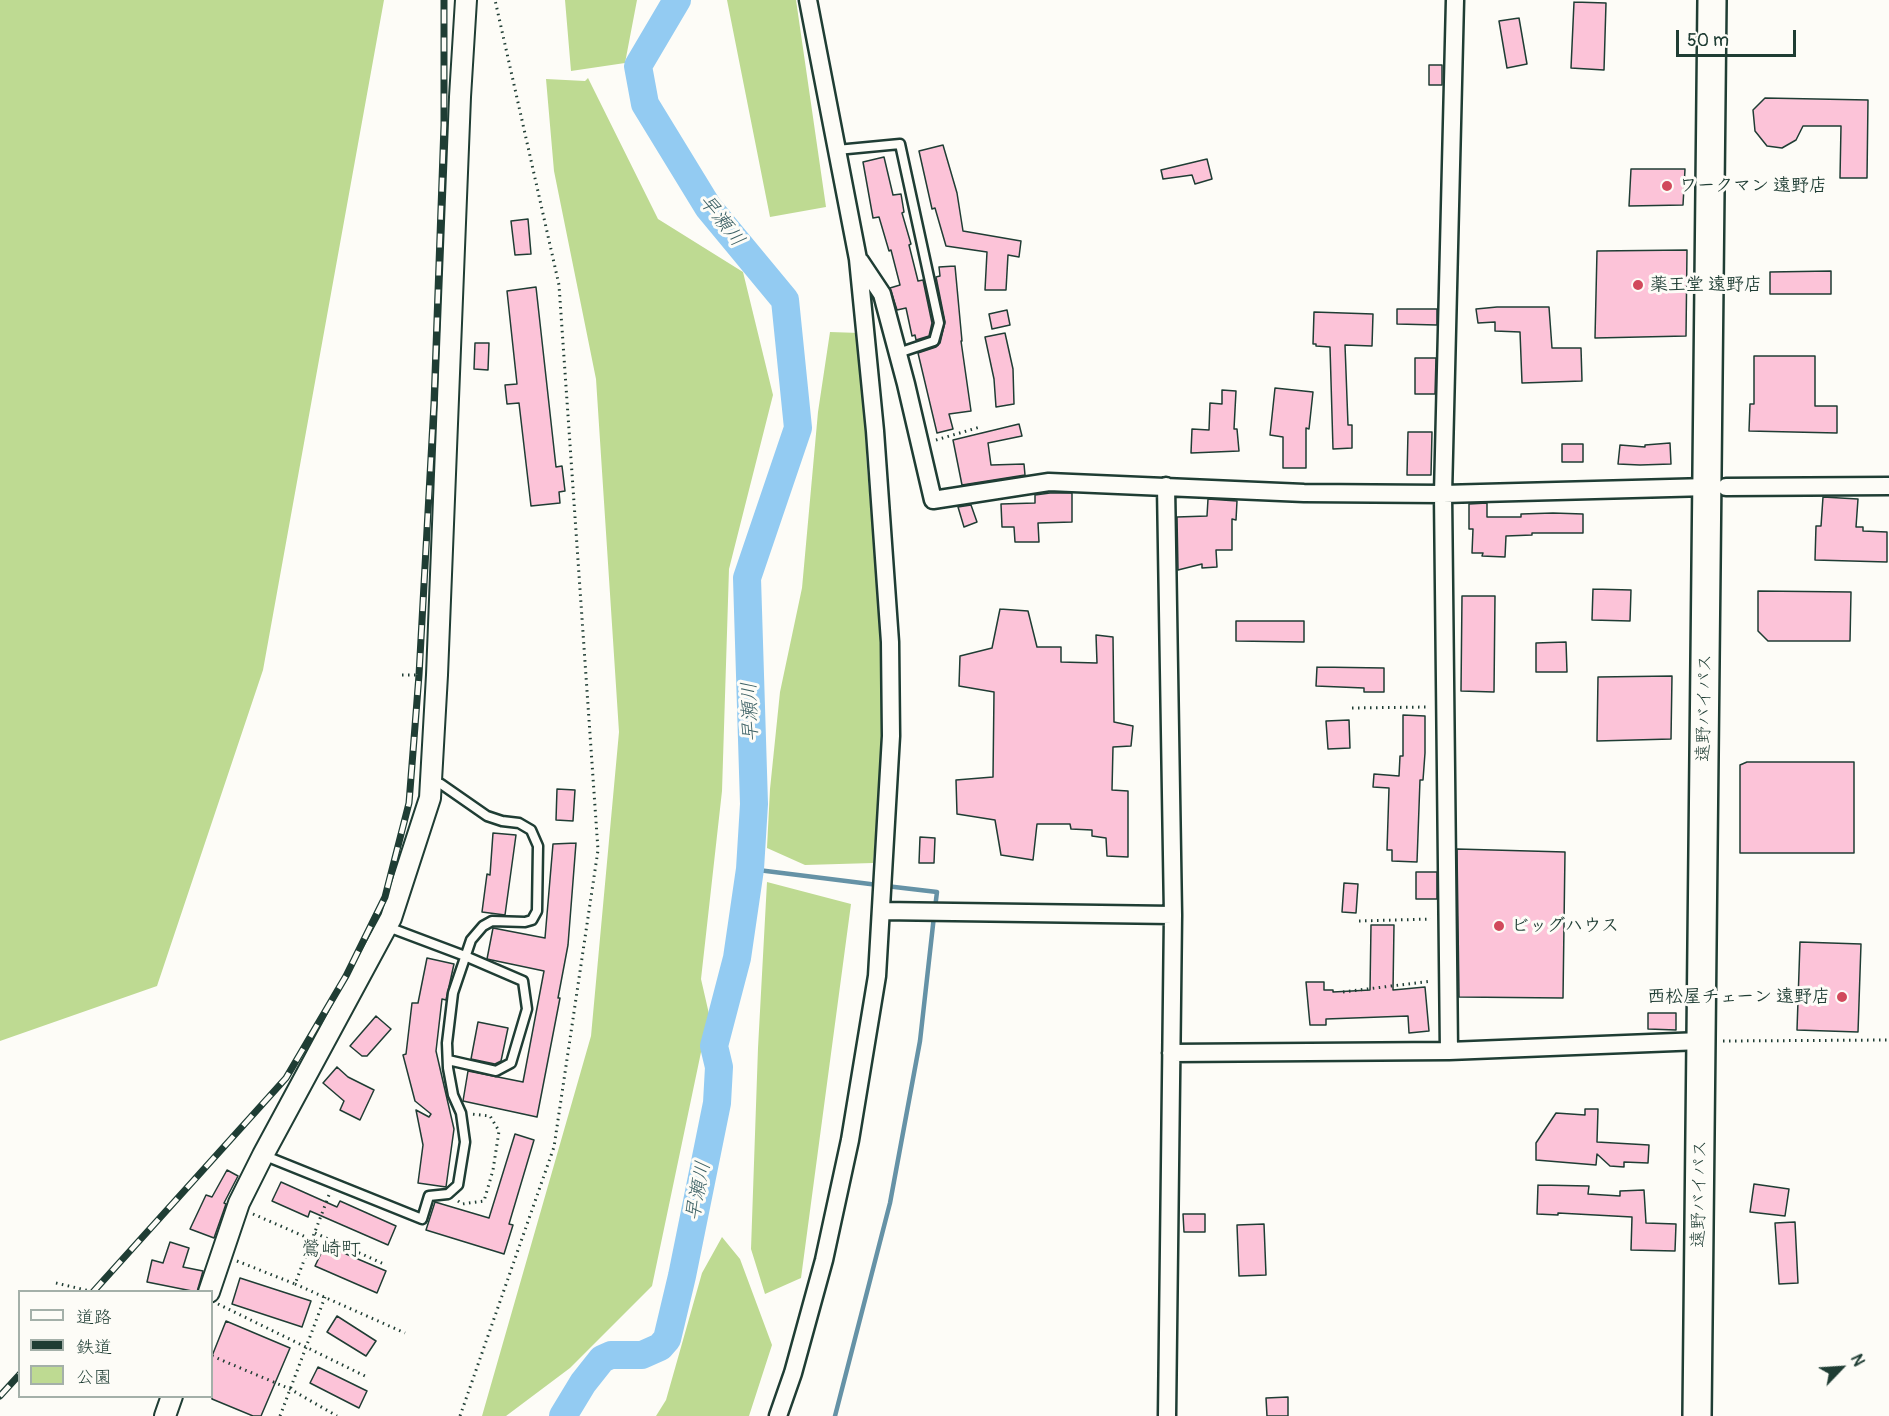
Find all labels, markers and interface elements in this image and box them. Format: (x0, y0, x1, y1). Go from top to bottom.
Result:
scale bar (1679, 18, 1799, 56)
text: 50 m (1687, 29, 1729, 52)
place label: ワークマン 遠野店 (1679, 175, 1827, 197)
marker: ワークマン 遠野店 (1660, 179, 1674, 193)
water label: 早瀬川 (693, 190, 749, 252)
place label: 薬王堂 遠野店 (1650, 274, 1762, 296)
marker: 薬王堂 遠野店 (1631, 278, 1645, 292)
street label: 遠野バイパス (1693, 654, 1717, 762)
water label: 早瀬川 (738, 682, 764, 742)
place label: ビッグハウス (1511, 915, 1619, 937)
marker: ビッグハウス (1492, 919, 1506, 933)
place label: 西松屋チェーン 遠野店 (1647, 986, 1830, 1008)
marker: 西松屋チェーン 遠野店 (1835, 990, 1849, 1004)
street label: 遠野バイパス (1688, 1140, 1712, 1248)
water label: 早瀬川 (681, 1159, 717, 1223)
district label: 鶯崎町 (301, 1238, 361, 1262)
legend (18, 1290, 213, 1398)
text: 道路 (76, 1306, 112, 1329)
text: 鉄道 (76, 1336, 112, 1359)
north arrow (1811, 1338, 1871, 1398)
text: N (1846, 1351, 1869, 1370)
text: 公園 (76, 1366, 112, 1389)

